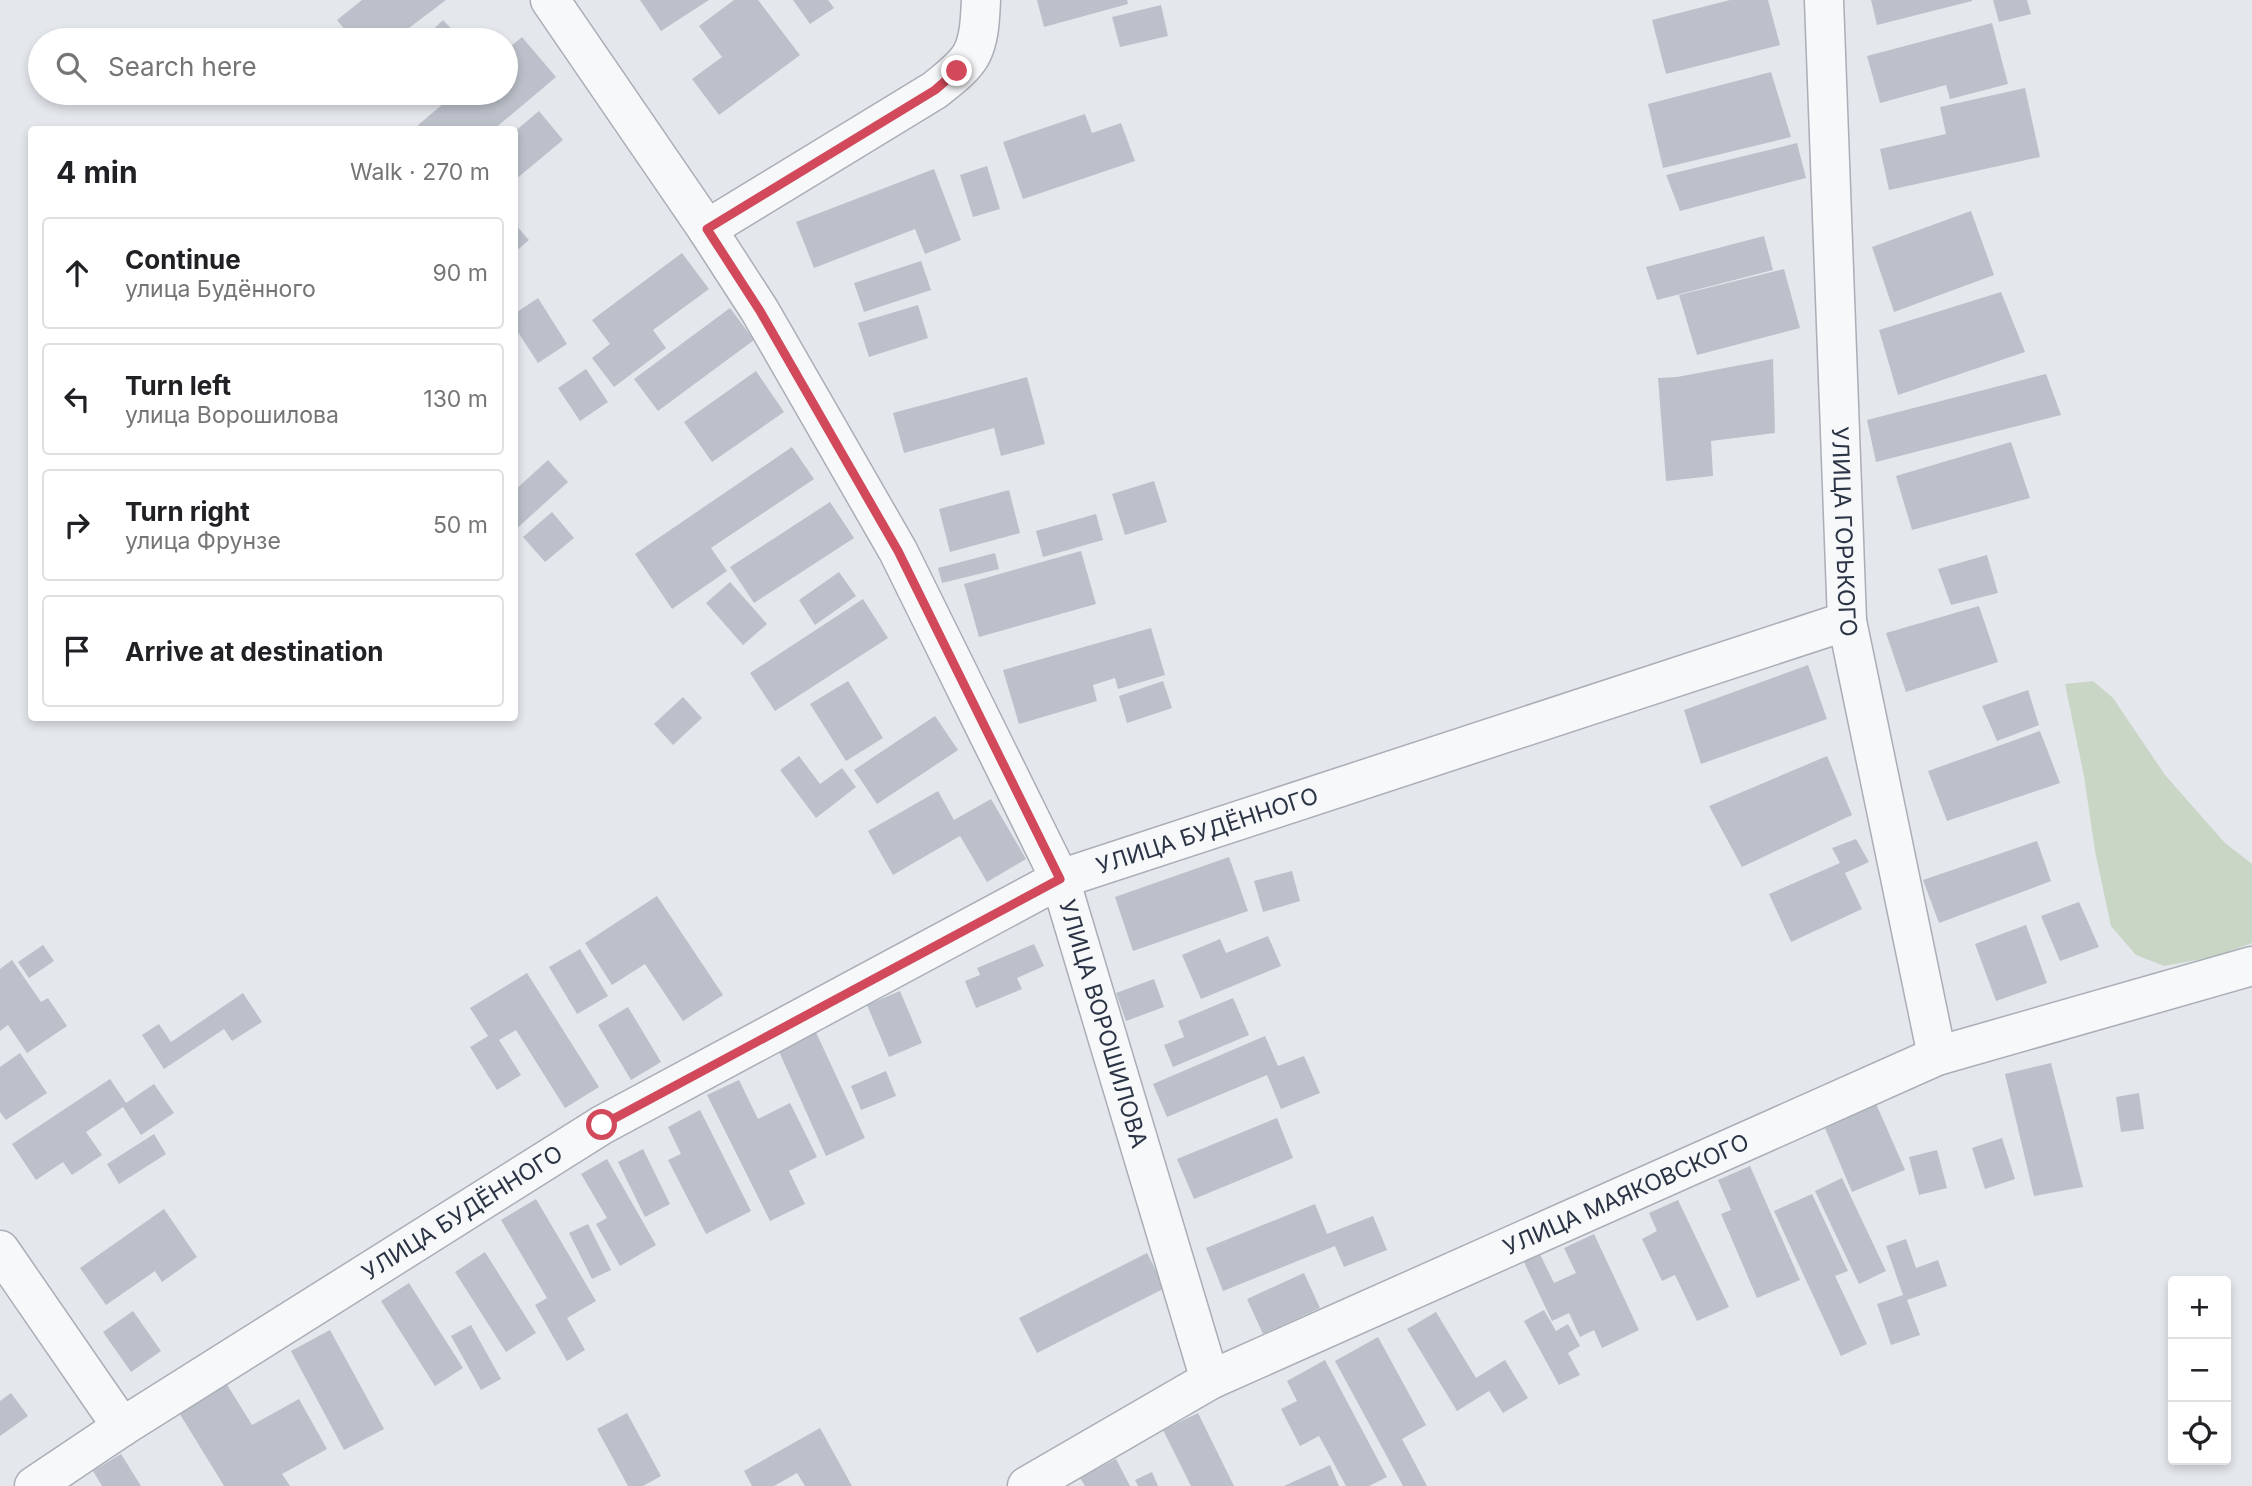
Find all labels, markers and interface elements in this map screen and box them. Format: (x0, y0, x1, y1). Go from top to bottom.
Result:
search box (28, 28, 518, 105)
icon: search (52, 48, 90, 86)
text: Search here (108, 51, 257, 82)
route end (941, 55, 972, 86)
text: 4 min (56, 154, 138, 190)
text: Walk · 270 m (350, 158, 490, 186)
text: Continue (125, 244, 241, 275)
icon: ahead (58, 254, 96, 292)
text: 90 m (433, 259, 488, 287)
text: улица Будённого (125, 275, 316, 303)
text: Turn left (125, 370, 231, 401)
icon: left (58, 380, 96, 418)
text: 130 m (423, 385, 488, 413)
text: улица Ворошилова (125, 401, 339, 429)
street label: УЛИЦА ГОРЬКОГО (1826, 426, 1864, 639)
text: Turn right (125, 496, 250, 527)
icon: right (58, 506, 96, 544)
text: 50 m (433, 511, 488, 539)
text: улица Фрунзе (125, 527, 281, 555)
icon: arrive (58, 632, 96, 670)
text: Arrive at destination (125, 636, 384, 667)
street label: УЛИЦА БУДЁННОГО (1093, 781, 1322, 880)
street label: УЛИЦА ВОРОШИЛОВА (1053, 896, 1154, 1151)
route start (586, 1109, 617, 1140)
street label: УЛИЦА МАЯКОВСКОГО (1499, 1128, 1753, 1262)
street label: УЛИЦА БУДЁННОГО (357, 1139, 568, 1287)
map controls (2168, 1276, 2231, 1465)
button: + (2168, 1276, 2231, 1339)
button: − (2168, 1339, 2231, 1402)
button: locate (2168, 1402, 2231, 1465)

